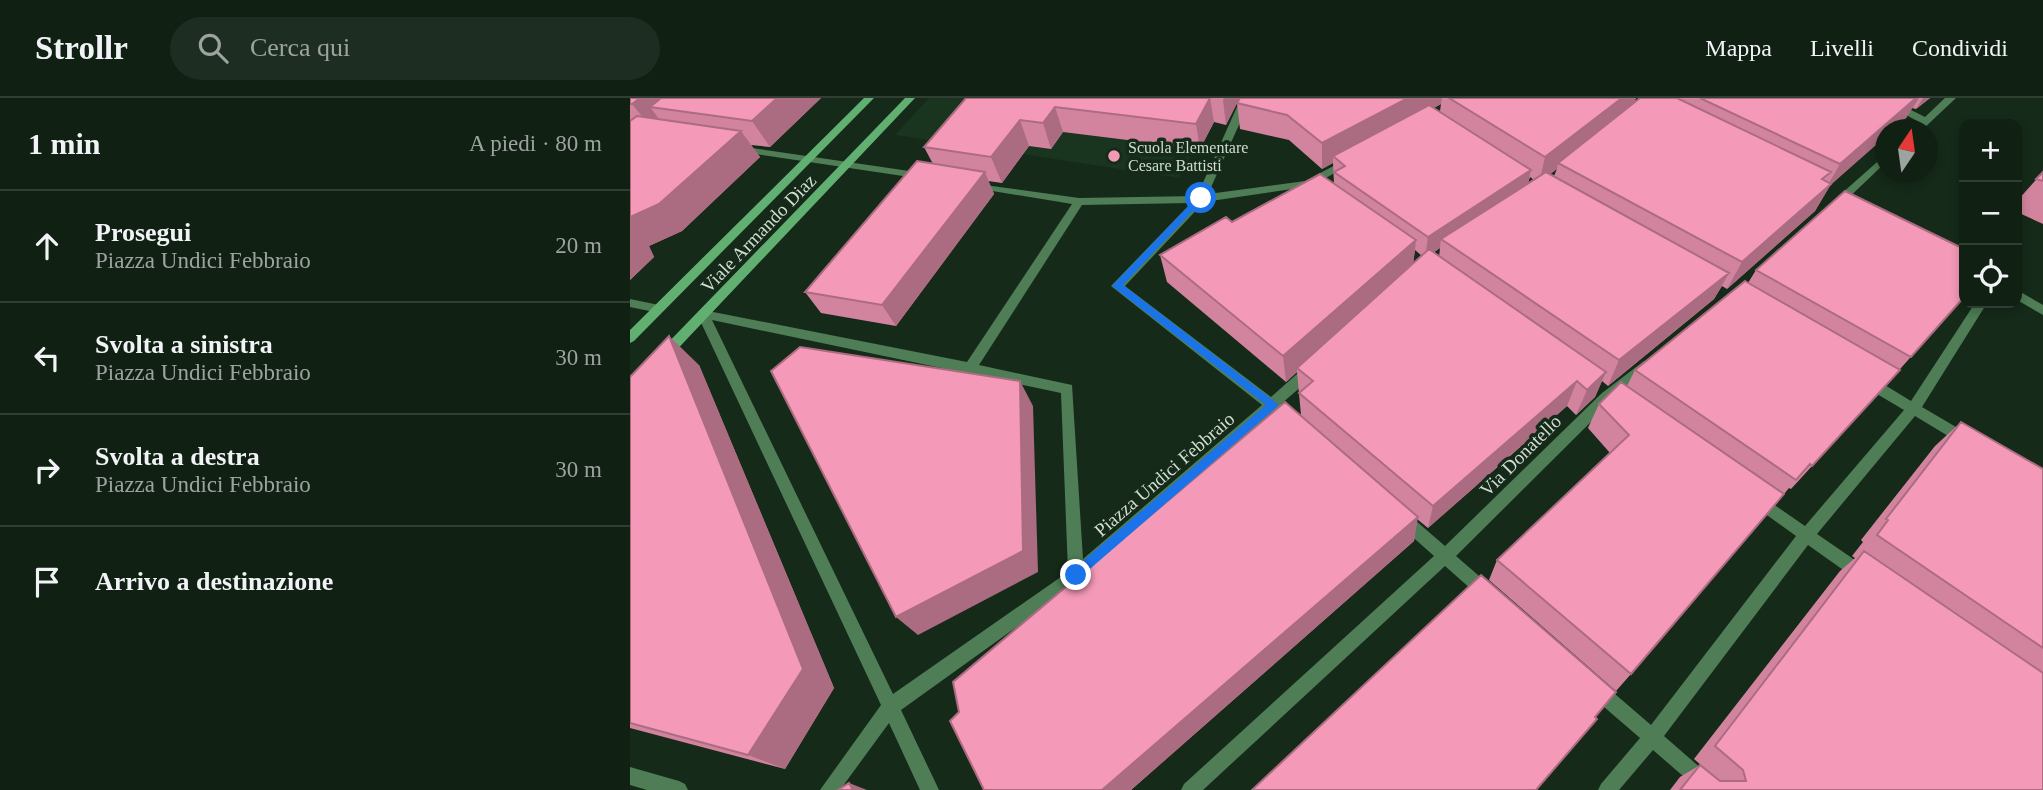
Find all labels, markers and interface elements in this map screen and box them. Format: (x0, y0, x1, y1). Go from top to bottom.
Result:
search box (170, 17, 660, 80)
icon: search (194, 29, 232, 67)
text: Strollr (35, 30, 128, 66)
text: Cerca qui (250, 33, 350, 62)
text: Mappa (1705, 35, 1772, 61)
text: Livelli (1810, 35, 1874, 61)
text: Condividi (1912, 35, 2008, 61)
north arrow (1875, 119, 1938, 182)
map controls (1959, 119, 2022, 308)
button: + (1959, 119, 2022, 182)
text: 1 min (28, 127, 101, 160)
text: A piedi · 80 m (469, 131, 602, 156)
place label: Scuola Elementare Cesare Battisti (1128, 139, 1248, 174)
marker: Scuola Elementare Cesare Battisti (1106, 148, 1122, 164)
street label: Viale Armando Diaz (697, 170, 820, 297)
route start (1185, 182, 1216, 213)
button: − (1959, 182, 2022, 245)
text: Prosegui (95, 218, 191, 247)
icon: ahead (28, 227, 66, 265)
text: 20 m (555, 233, 602, 258)
button: locate (1959, 245, 2022, 308)
text: Piazza Undici Febbraio (95, 248, 311, 273)
text: Svolta a sinistra (95, 330, 273, 359)
icon: left (28, 339, 66, 377)
text: 30 m (555, 345, 602, 370)
text: Piazza Undici Febbraio (95, 360, 311, 385)
street label: Piazza Undici Febbraio (1090, 408, 1239, 541)
street label: Via Donatello (1475, 410, 1565, 500)
text: Svolta a destra (95, 442, 260, 471)
icon: right (28, 451, 66, 489)
text: 30 m (555, 457, 602, 482)
text: Piazza Undici Febbraio (95, 472, 311, 497)
route end (1060, 559, 1091, 590)
icon: arrive (28, 563, 66, 601)
text: Arrivo a destinazione (95, 567, 333, 596)

